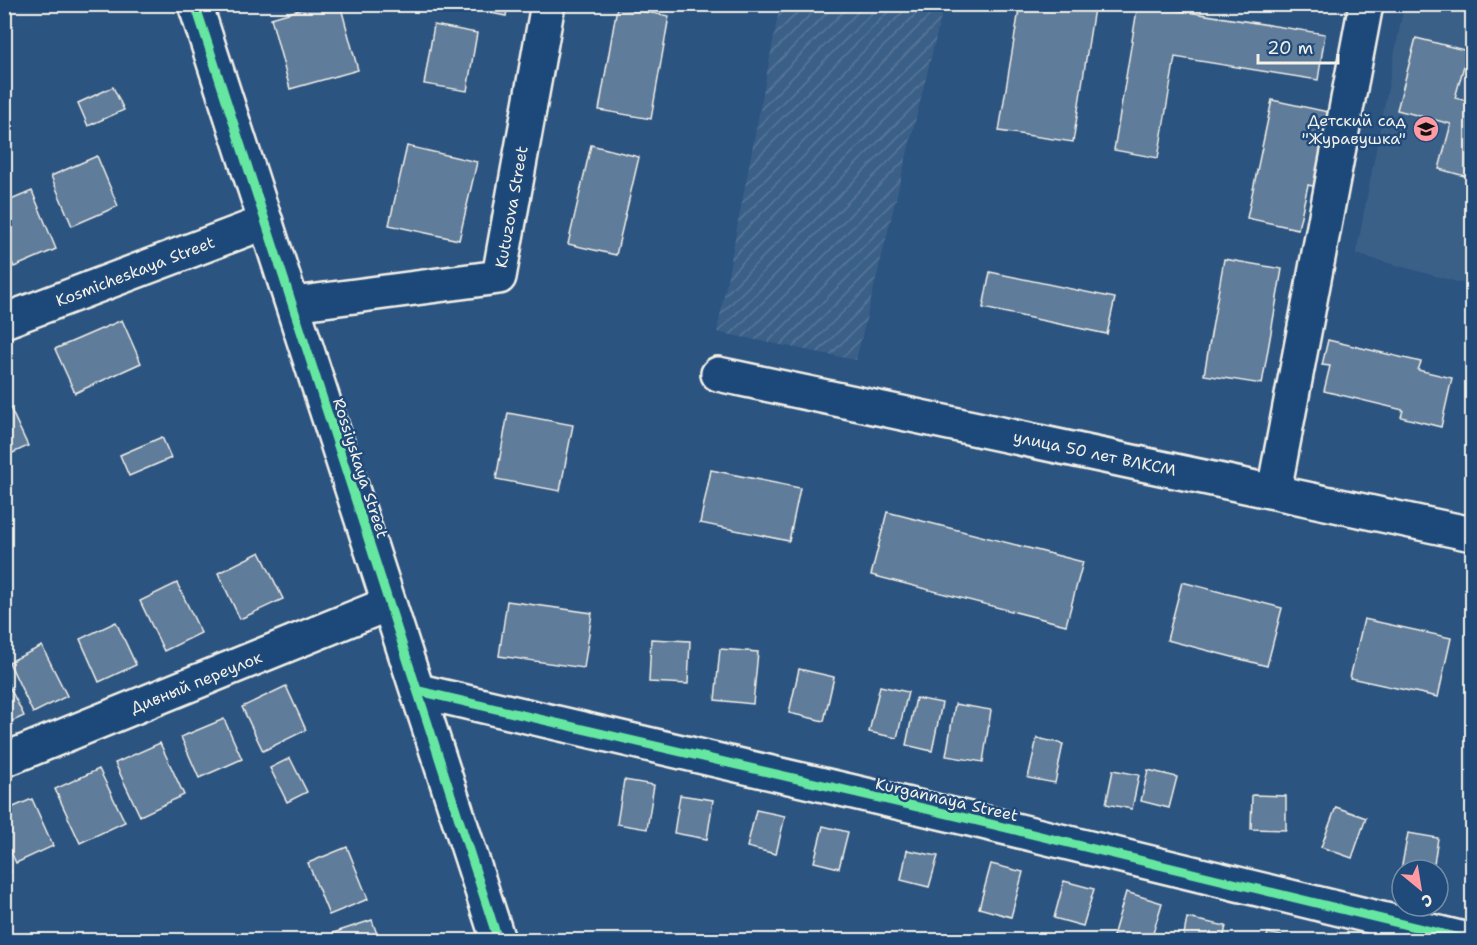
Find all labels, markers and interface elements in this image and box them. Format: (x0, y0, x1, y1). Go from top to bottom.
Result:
scale bar (1258, 27, 1338, 65)
text: 20 m (1267, 36, 1313, 60)
place label: Детский сад "Журавушка" (1302, 110, 1406, 149)
school or university icon: Детский сад "Журавушка" (1411, 114, 1441, 144)
street label: Kutuzova Street (490, 144, 533, 270)
street label: Kosmicheskaya Street (53, 231, 218, 312)
street label: Rossiyskaya Street (328, 395, 393, 541)
street label: улица 50 лет ВЛКСМ (1011, 426, 1178, 481)
street label: Дивный переулок (127, 646, 265, 718)
street label: Kurgannaya Street (873, 773, 1020, 826)
north arrow (1390, 858, 1450, 918)
text: С (1418, 889, 1437, 912)

